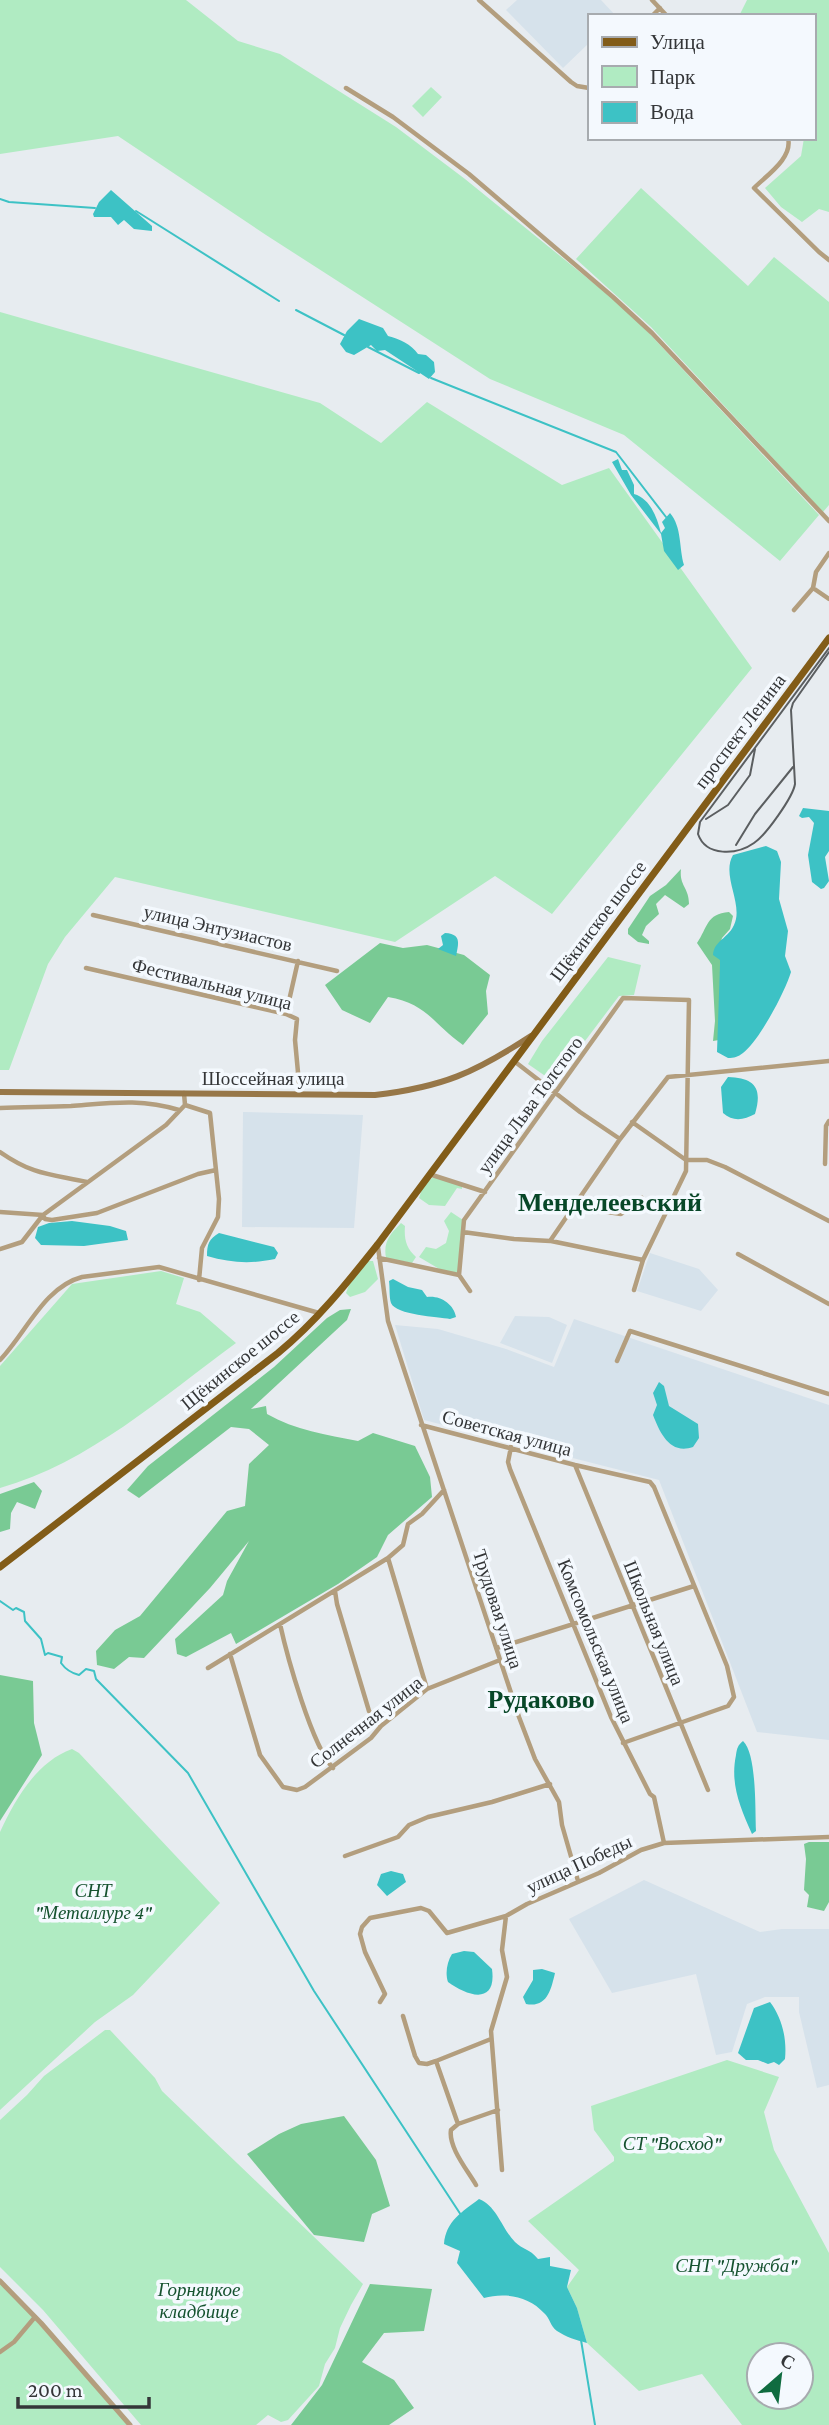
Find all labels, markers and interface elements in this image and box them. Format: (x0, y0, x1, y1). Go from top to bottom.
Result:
legend (588, 14, 815, 140)
text: Улица (650, 30, 705, 54)
text: Парк (650, 65, 696, 89)
text: Вода (650, 100, 695, 124)
street label: проспект Ленина (690, 669, 790, 792)
street label: Щёкинское шоссе (546, 856, 650, 986)
street label: улица Энтузиастов (142, 901, 294, 955)
street label: Фестивальная улица (130, 954, 295, 1014)
street label: улица Льва Толстого (473, 1032, 587, 1178)
street label: Шоссейная улица (202, 1068, 345, 1089)
district label: Менделеевский (518, 1188, 702, 1217)
street label: Щёкинское шоссе (177, 1306, 303, 1414)
street label: Советская улица (440, 1406, 575, 1461)
street label: Трудовая улица (469, 1547, 527, 1672)
street label: Комсомольская улица (554, 1556, 639, 1727)
street label: Школьная улица (619, 1558, 689, 1689)
street label: Солнечная улица (306, 1671, 427, 1772)
district label: Рудаково (487, 1685, 595, 1714)
street label: улица Победы (523, 1830, 635, 1898)
park label: СНТ "Металлург 4" (35, 1880, 153, 1923)
park label: СТ "Восход" (623, 2133, 722, 2154)
park label: СНТ "Дружба" (675, 2255, 798, 2276)
park label: Горняцкое кладбище (157, 2279, 240, 2322)
north arrow (745, 2341, 815, 2411)
text: С (777, 2349, 799, 2374)
scale bar (18, 2366, 149, 2410)
text: 200 m (28, 2378, 83, 2402)

